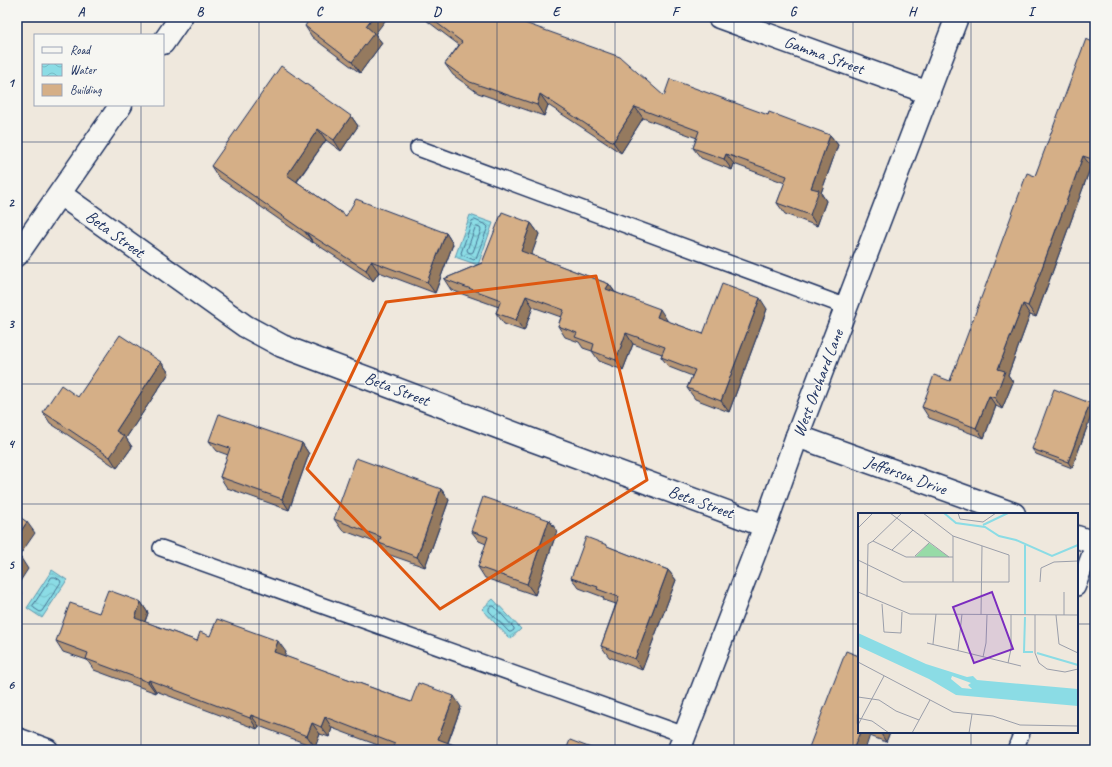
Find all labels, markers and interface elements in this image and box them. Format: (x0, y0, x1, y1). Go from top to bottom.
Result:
text: A (78, 4, 86, 20)
text: B (197, 4, 205, 20)
text: C (316, 4, 324, 20)
text: D (433, 4, 442, 20)
text: E (553, 4, 562, 20)
text: F (672, 4, 681, 20)
text: G (790, 4, 798, 20)
text: H (908, 4, 918, 20)
text: I (1028, 4, 1037, 20)
street label: Gamma Street (781, 31, 869, 80)
legend (34, 34, 164, 106)
text: Road (70, 42, 92, 58)
text: Water (70, 62, 98, 78)
text: 1 (8, 75, 16, 91)
text: Building (70, 82, 102, 98)
text: 2 (8, 195, 15, 211)
street label: Beta Street (81, 206, 150, 264)
text: 3 (8, 316, 15, 332)
street label: West Orchard Lane (788, 325, 849, 440)
street label: Beta Street (362, 367, 435, 412)
text: 4 (8, 436, 16, 452)
street label: Jefferson Drive (862, 450, 951, 500)
street label: Beta Street (666, 481, 739, 524)
inset map (858, 513, 1078, 733)
text: 5 (8, 557, 15, 573)
text: 6 (8, 677, 15, 693)

